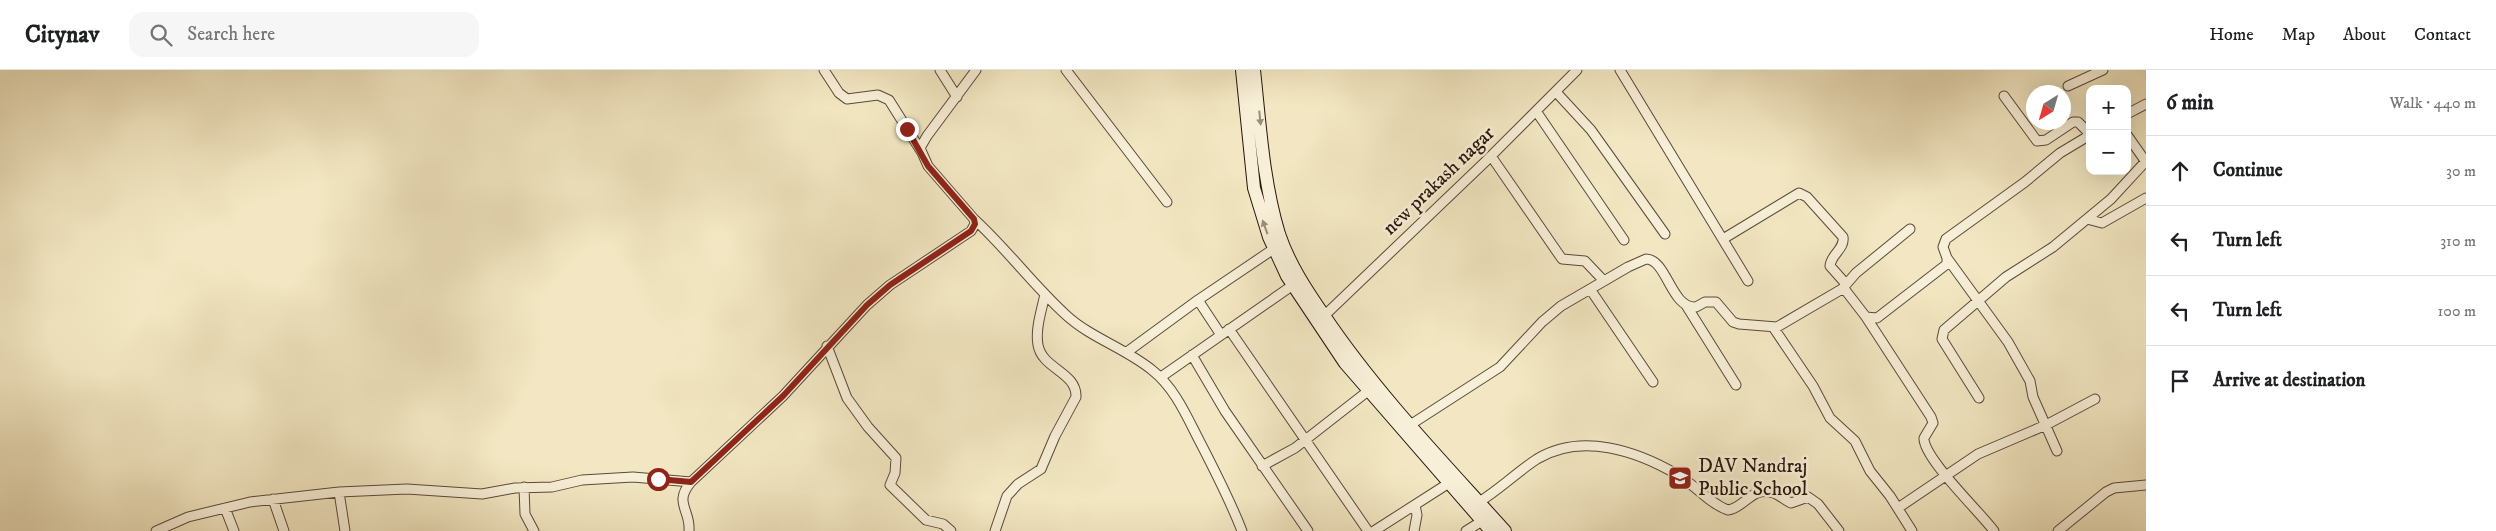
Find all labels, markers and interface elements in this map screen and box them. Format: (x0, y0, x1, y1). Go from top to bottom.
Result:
search box (129, 12, 479, 57)
text: Citynav (25, 20, 99, 50)
icon: search (147, 21, 175, 49)
text: Search here (187, 23, 275, 46)
text: Home (2209, 24, 2254, 46)
text: Map (2282, 24, 2315, 46)
text: About (2343, 24, 2386, 46)
text: Contact (2414, 24, 2471, 46)
north arrow (2026, 85, 2071, 130)
map controls (2086, 85, 2131, 175)
button: + (2086, 85, 2131, 130)
text: 6 min (2166, 90, 2214, 116)
text: Walk · 440 m (2390, 93, 2476, 113)
one-way arrow (1256, 111, 1264, 127)
route end (896, 118, 919, 141)
street label: new prakash nagar (1378, 121, 1501, 241)
button: − (2086, 130, 2131, 175)
icon: ahead (2166, 157, 2194, 185)
text: Continue (2213, 159, 2283, 182)
text: 30 m (2446, 161, 2476, 181)
one-way arrow (1261, 219, 1268, 234)
icon: left (2166, 227, 2194, 255)
text: Turn left (2213, 229, 2282, 252)
text: 310 m (2440, 231, 2476, 251)
icon: left (2166, 297, 2194, 325)
text: Turn left (2213, 299, 2282, 322)
text: 100 m (2438, 301, 2476, 321)
icon: arrive (2166, 367, 2194, 395)
text: Arrive at destination (2213, 369, 2365, 392)
place label: DAV Nandraj Public School (1698, 454, 1808, 502)
school or university icon: DAV Nandraj Public School (1667, 465, 1693, 491)
route start (647, 468, 670, 491)

